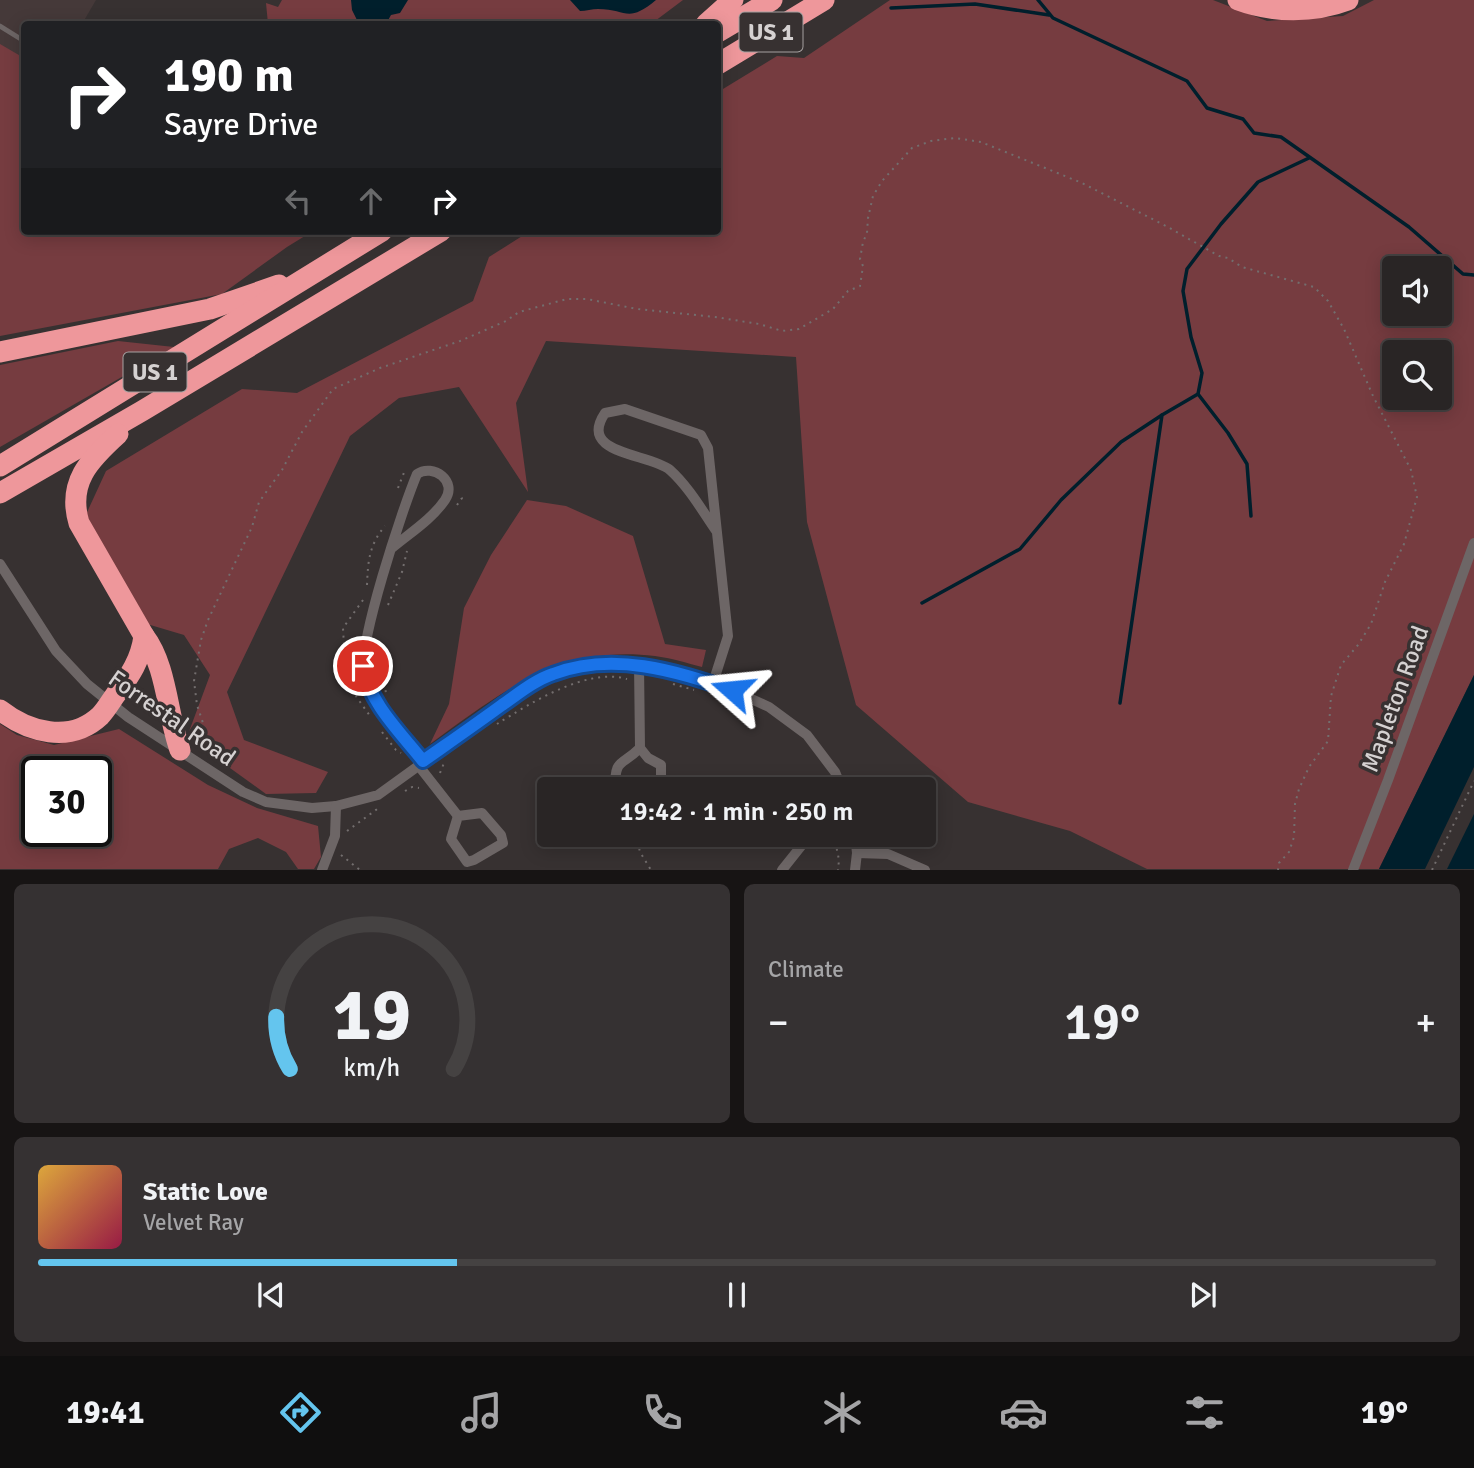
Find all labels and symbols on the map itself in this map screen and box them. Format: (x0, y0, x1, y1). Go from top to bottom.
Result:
road number: US 1 (740, 12, 802, 52)
road number: US 1 (124, 352, 186, 392)
street label: Mapleton Road (1355, 622, 1435, 776)
pin (333, 636, 393, 696)
position arrow (695, 653, 769, 727)
street label: Forrestal Road (103, 663, 241, 773)
speed limit sign: 30 (21, 756, 112, 847)

